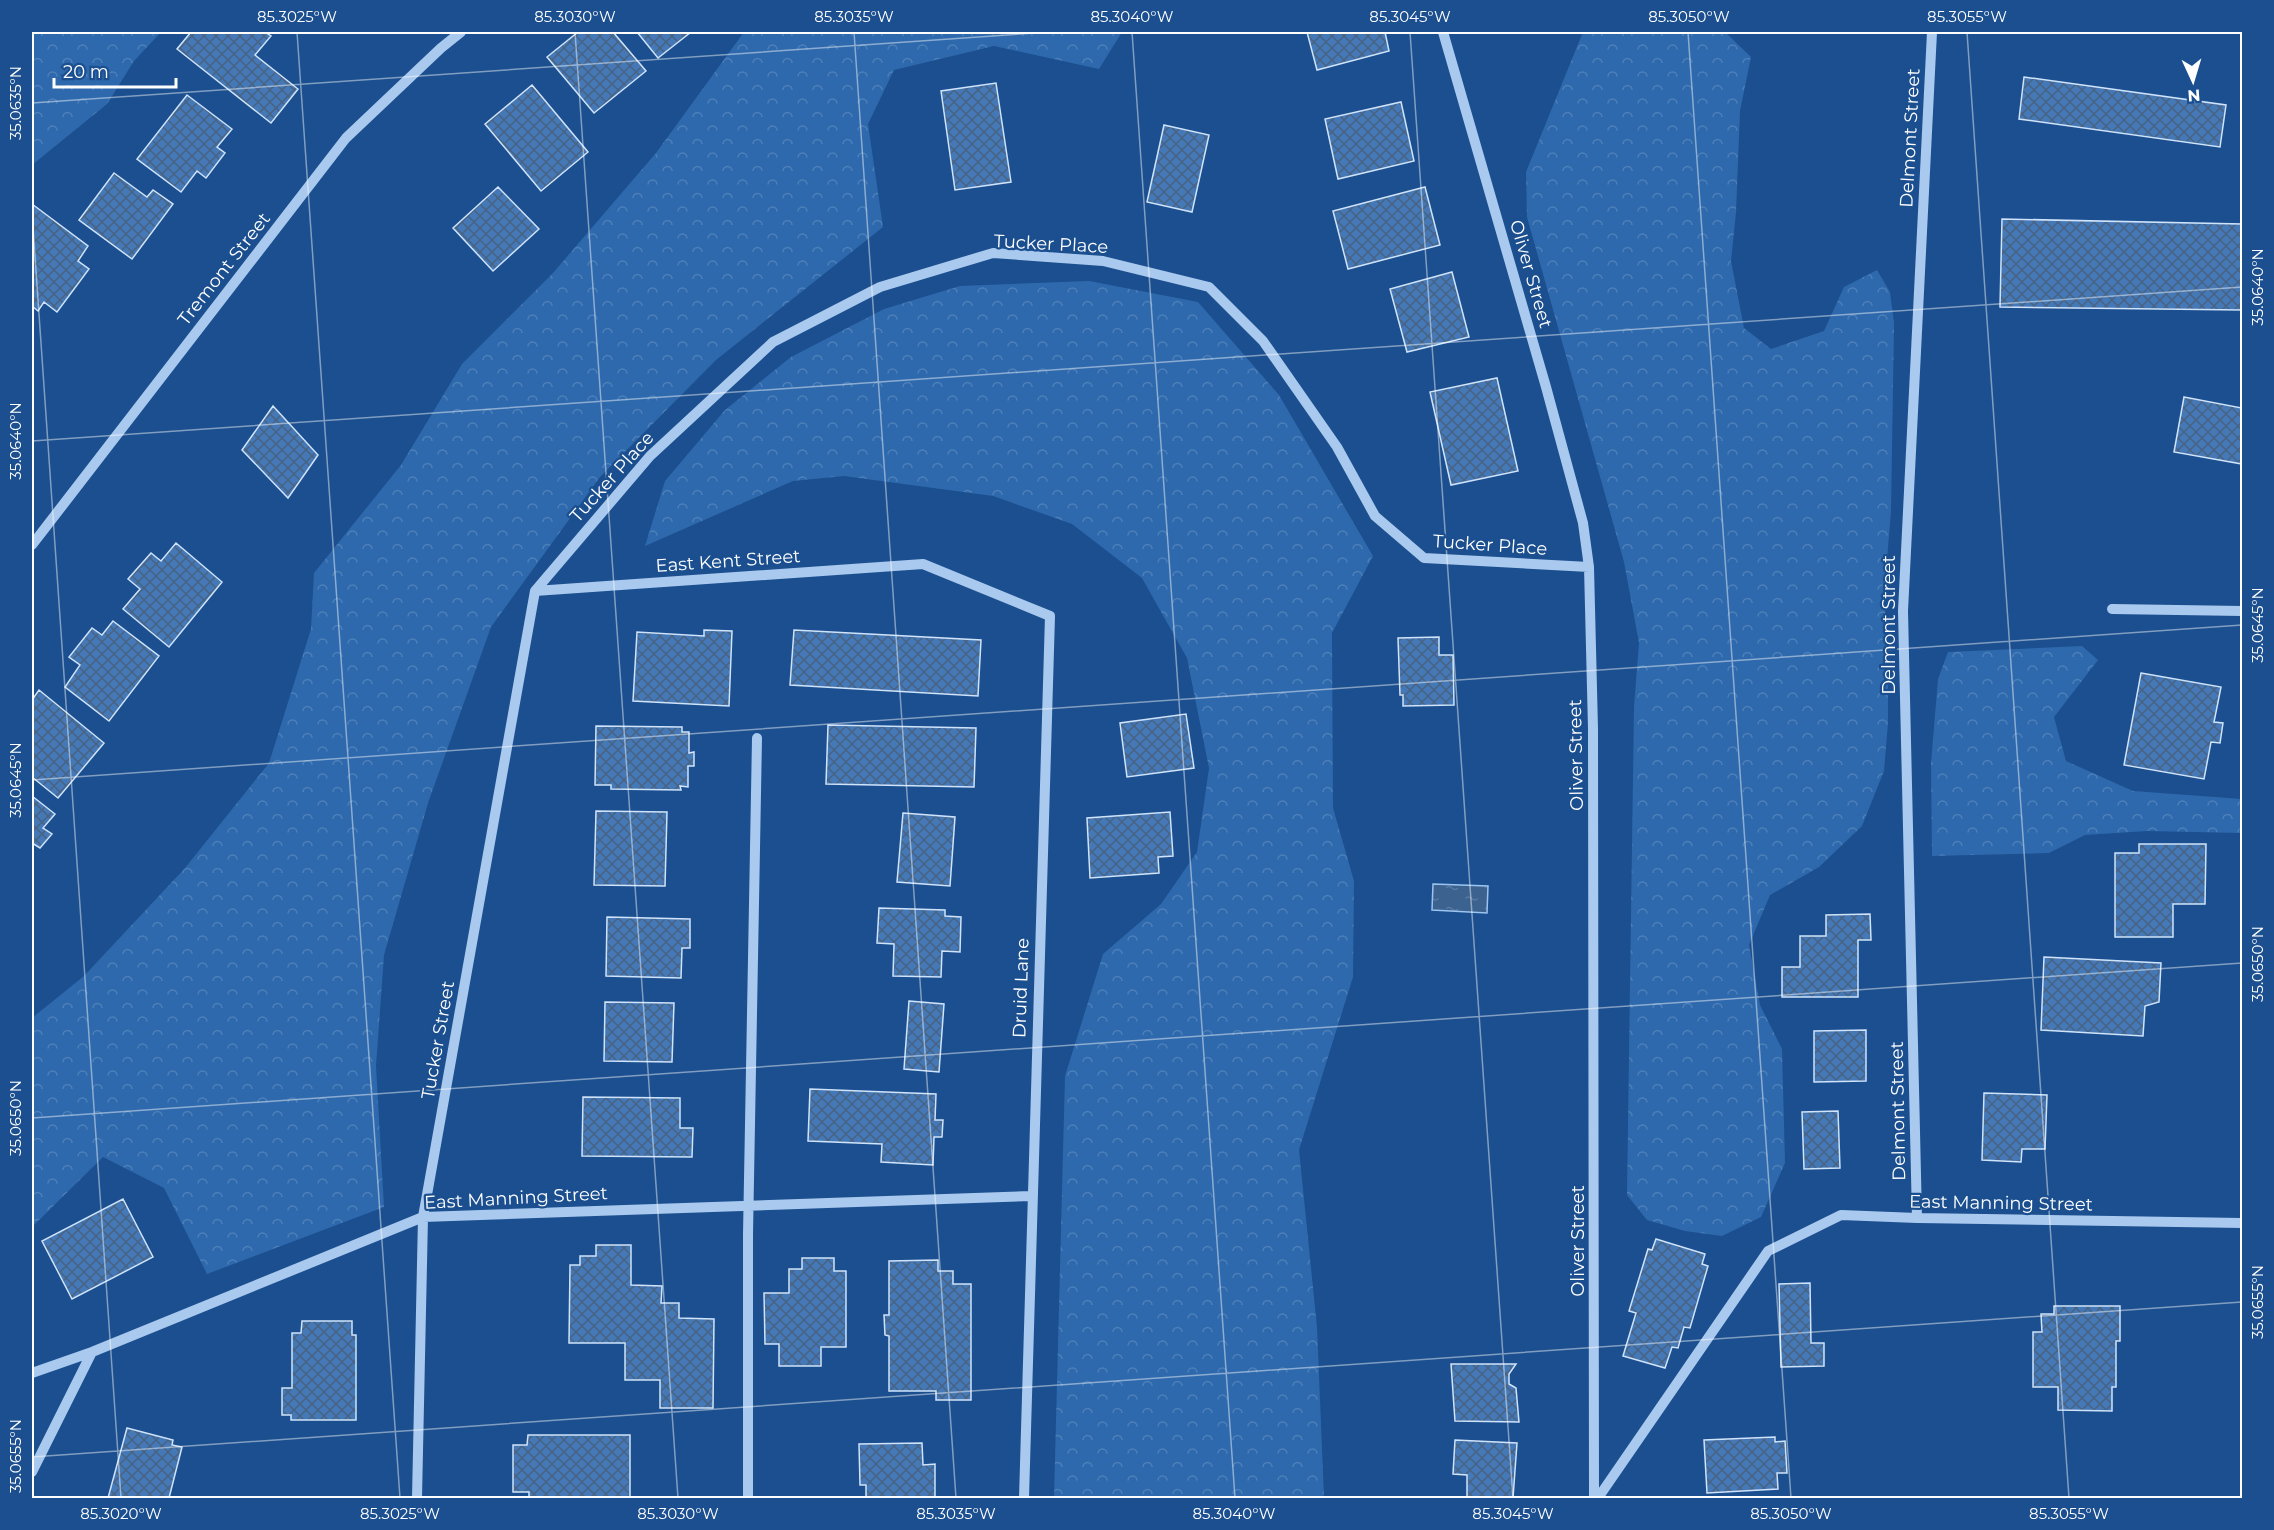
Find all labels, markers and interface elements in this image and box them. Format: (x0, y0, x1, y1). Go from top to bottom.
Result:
text: 85.3025°W (257, 7, 337, 26)
text: 85.3030°W (534, 7, 616, 26)
text: 85.3035°W (814, 7, 894, 26)
text: 85.3040°W (1090, 7, 1174, 26)
text: 85.3045°W (1369, 7, 1451, 26)
text: 85.3050°W (1648, 7, 1730, 26)
text: 85.3055°W (1927, 7, 2007, 26)
scale bar (54, 51, 176, 89)
north arrow (2163, 51, 2223, 111)
text: 20 m (63, 61, 109, 83)
text: 35.0635°N (6, 66, 25, 140)
street label: Delmont Street (1895, 68, 1925, 208)
text: N (2187, 86, 2201, 105)
street label: Tremont Street (173, 208, 275, 330)
street label: Oliver Street (1505, 217, 1557, 331)
street label: Tucker Place (993, 230, 1109, 258)
text: 35.0640°N (2248, 248, 2267, 326)
text: 35.0640°N (6, 402, 25, 480)
street label: Tucker Place (565, 427, 659, 527)
street label: Tucker Place (1432, 530, 1548, 560)
street label: East Kent Street (655, 545, 801, 577)
street label: Delmont Street (1878, 555, 1900, 695)
text: 35.0645°N (2248, 587, 2267, 663)
street label: Oliver Street (1564, 699, 1588, 811)
text: 35.0645°N (6, 742, 25, 818)
text: 35.0650°N (2248, 926, 2267, 1002)
street label: Druid Lane (1008, 937, 1034, 1038)
street label: Tucker Street (417, 979, 459, 1101)
street label: Delmont Street (1886, 1041, 1910, 1181)
text: 35.0650°N (6, 1080, 25, 1156)
street label: East Manning Street (424, 1182, 608, 1214)
street label: Oliver Street (1567, 1185, 1589, 1297)
street label: East Manning Street (1909, 1190, 2093, 1216)
text: 35.0655°N (2248, 1265, 2267, 1339)
text: 35.0655°N (6, 1419, 25, 1493)
text: 85.3020°W (80, 1504, 162, 1523)
text: 85.3025°W (360, 1504, 440, 1523)
text: 85.3030°W (637, 1504, 719, 1523)
text: 85.3035°W (916, 1504, 996, 1523)
text: 85.3040°W (1192, 1504, 1276, 1523)
text: 85.3045°W (1472, 1504, 1554, 1523)
text: 85.3050°W (1750, 1504, 1832, 1523)
text: 85.3055°W (2029, 1504, 2109, 1523)

